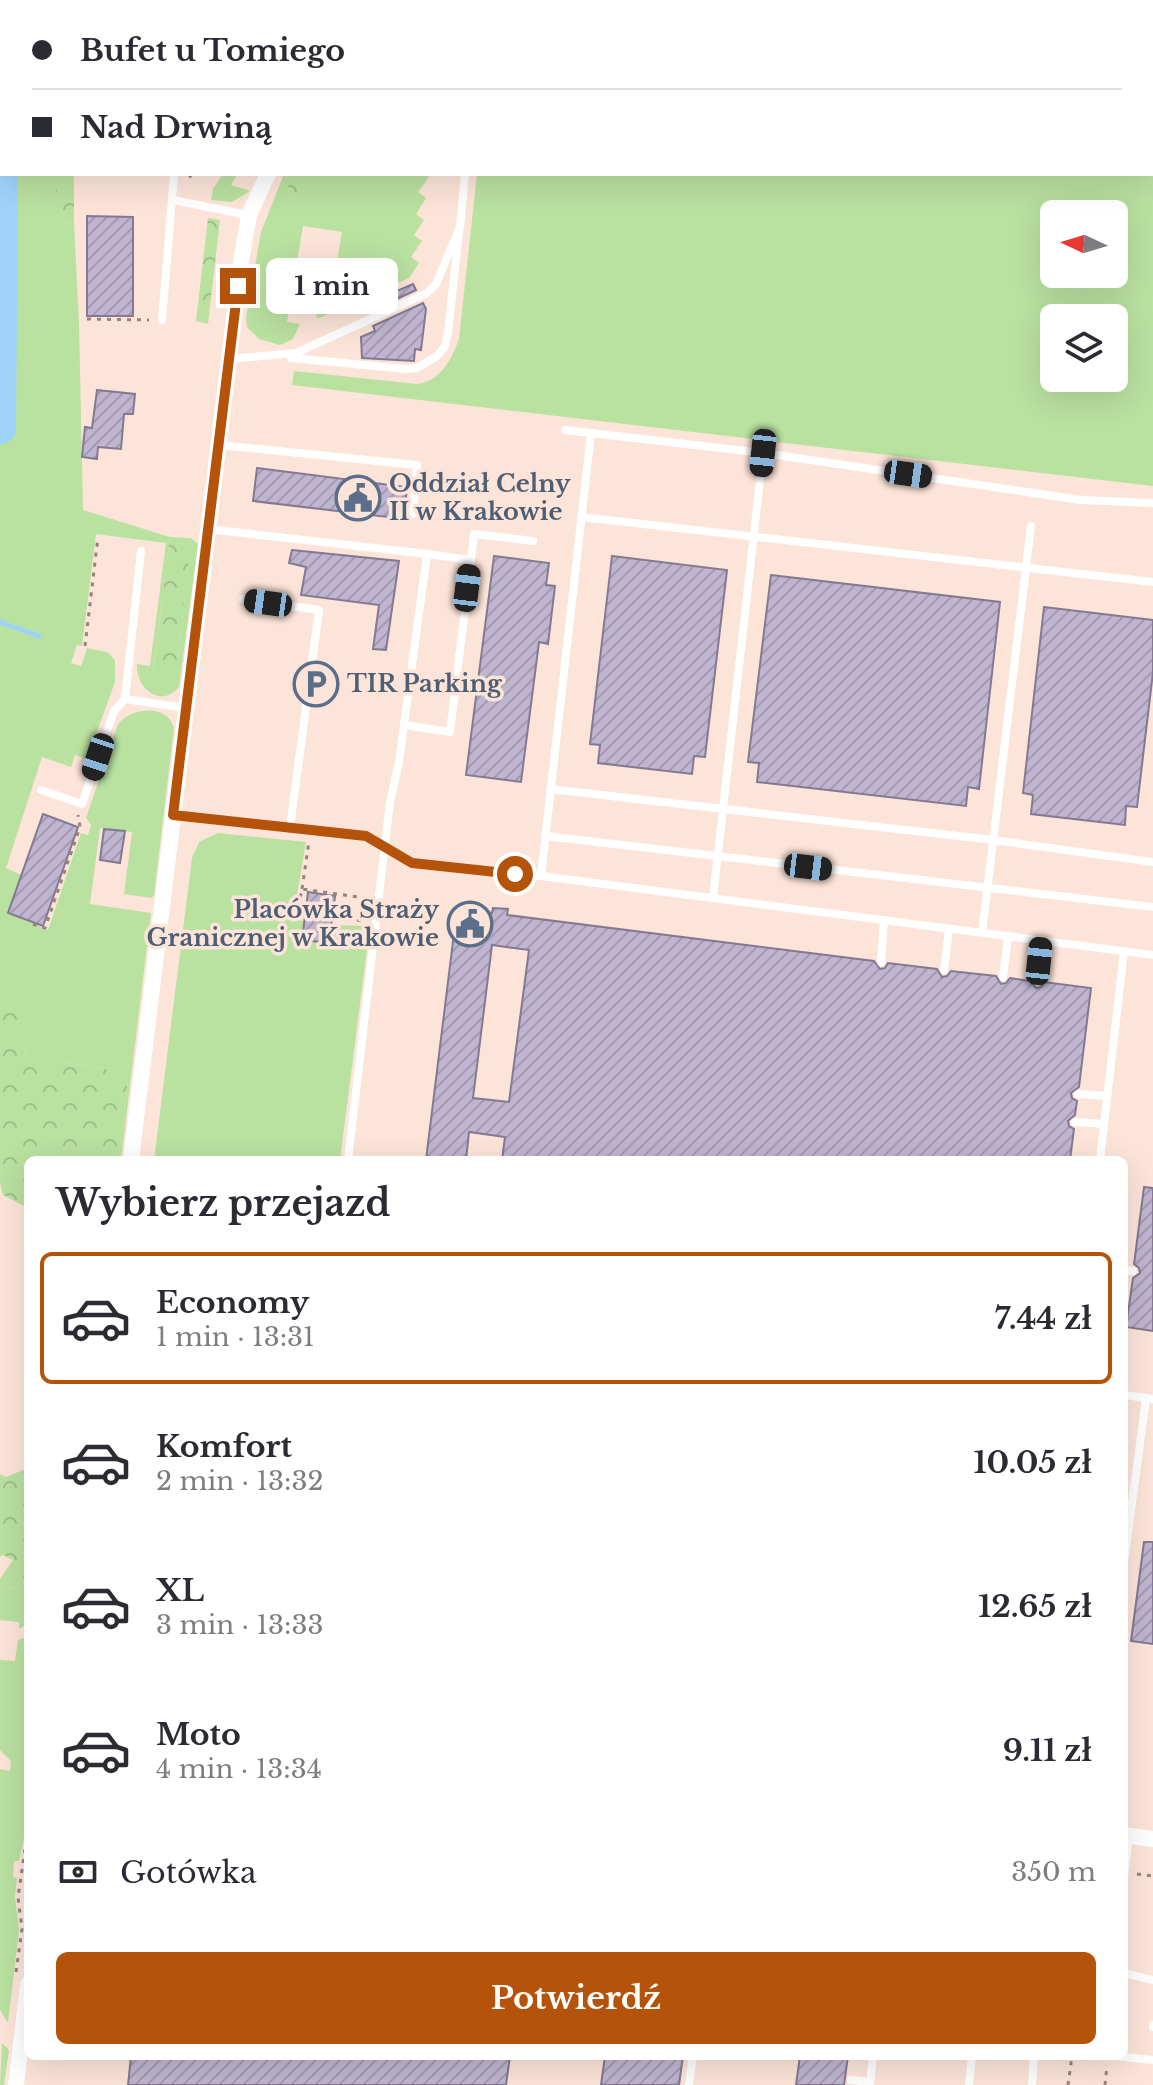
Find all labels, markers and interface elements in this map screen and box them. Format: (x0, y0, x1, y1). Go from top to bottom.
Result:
text: Bufet u Tomiego (80, 32, 345, 69)
text: Nad Drwiną (80, 109, 272, 146)
north arrow (1040, 200, 1128, 288)
map controls (1040, 200, 1128, 392)
callout: 1 min (266, 258, 398, 314)
route end (220, 268, 256, 304)
text: 1 min (294, 270, 370, 302)
button: layers (1040, 304, 1128, 392)
car (749, 428, 777, 478)
car (883, 459, 933, 489)
place label: Oddział Celny II w Krakowie (389, 469, 571, 526)
public building icon: Oddział Celny II w Krakowie (334, 474, 382, 522)
car (452, 563, 482, 613)
car (243, 588, 293, 618)
parking icon: TIR Parking (292, 660, 340, 708)
place label: TIR Parking (347, 669, 503, 698)
car (79, 730, 117, 784)
car (783, 852, 833, 882)
route start (497, 856, 533, 892)
place label: Placówka Straży Granicznej w Krakowie (147, 895, 439, 952)
public building icon: Placówka Straży Granicznej w Krakowie (446, 900, 494, 948)
car (1025, 936, 1053, 986)
text: Wybierz przejazd (56, 1181, 390, 1226)
icon: car (60, 1282, 132, 1354)
text: Economy (156, 1284, 309, 1321)
text: 7.44 zł (995, 1300, 1092, 1337)
text: 1 min · 13:31 (156, 1321, 315, 1353)
icon: car (60, 1426, 132, 1498)
text: Komfort (156, 1428, 292, 1465)
text: 10.05 zł (973, 1444, 1092, 1481)
text: 2 min · 13:32 (156, 1465, 324, 1497)
icon: car (60, 1570, 132, 1642)
text: XL (156, 1572, 204, 1609)
text: 12.65 zł (978, 1588, 1092, 1625)
text: 3 min · 13:33 (156, 1609, 324, 1641)
icon: car (60, 1714, 132, 1786)
text: Moto (156, 1716, 241, 1753)
text: 9.11 zł (1003, 1732, 1092, 1769)
text: 4 min · 13:34 (156, 1753, 322, 1785)
icon: cash (56, 1850, 100, 1894)
text: Gotówka (120, 1854, 257, 1891)
text: 350 m (1011, 1856, 1096, 1888)
button: Potwierdź (56, 1952, 1096, 2044)

